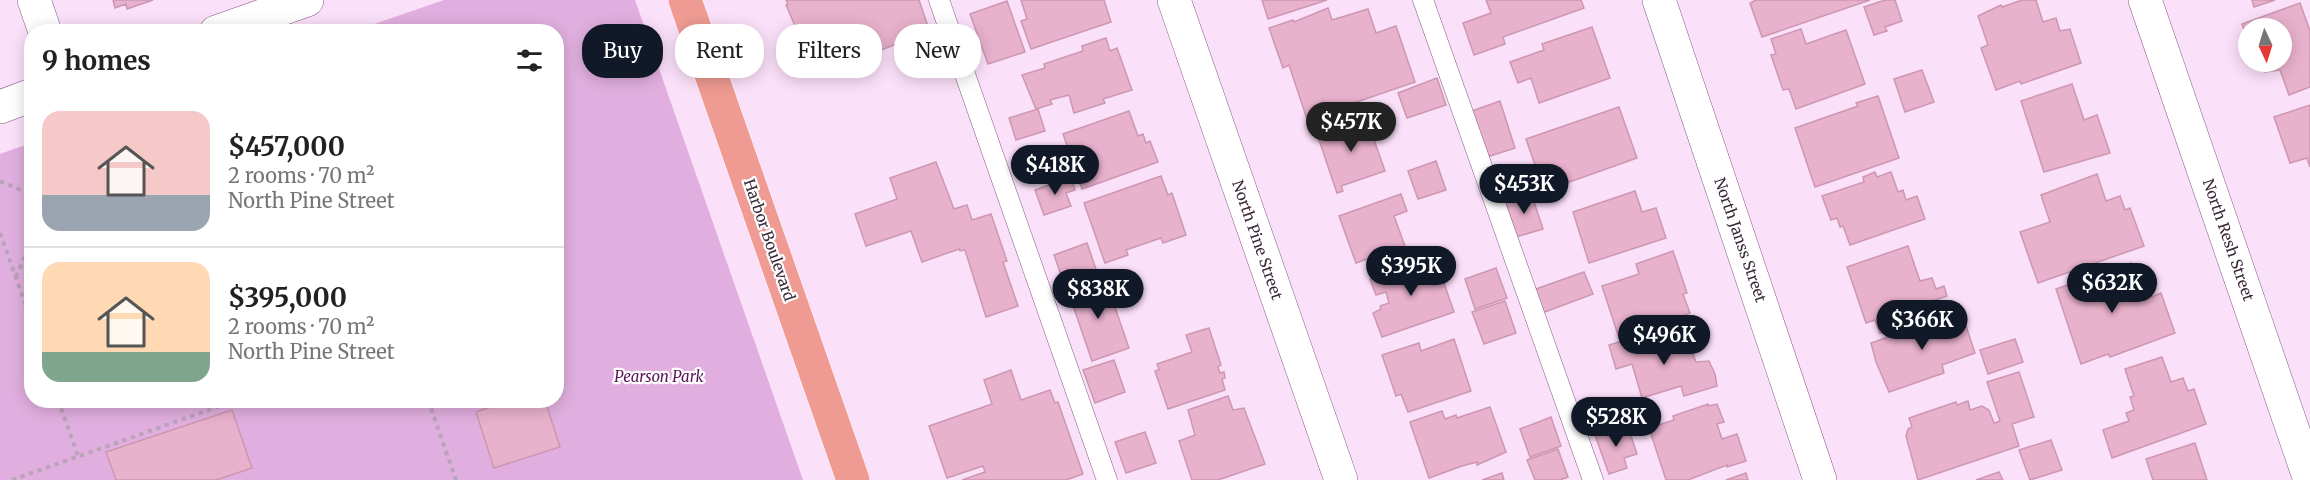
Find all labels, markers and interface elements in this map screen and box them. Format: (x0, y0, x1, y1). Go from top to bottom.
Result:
north arrow (2238, 18, 2292, 72)
map controls (2238, 18, 2292, 72)
chip: Buy (582, 24, 663, 78)
chip: Rent (675, 24, 764, 78)
chip: Filters (776, 24, 882, 78)
chip: New (894, 24, 981, 78)
text: 9 homes (42, 44, 151, 77)
icon: filters (513, 44, 546, 77)
pin: $457K (1309, 102, 1393, 153)
text: $457K (1320, 109, 1382, 134)
text: $457,000 (228, 130, 345, 163)
icon: home (90, 135, 162, 207)
pin: $418K (1013, 145, 1097, 196)
text: $418K (1025, 152, 1085, 177)
text: 2 rooms · 70 m² (228, 163, 374, 188)
pin: $453K (1482, 164, 1566, 215)
text: $453K (1493, 171, 1555, 196)
street label: North Janss Street (1710, 175, 1771, 305)
street label: Harbor Boulevard (740, 176, 799, 303)
street label: North Resh Street (2199, 176, 2258, 304)
street label: North Pine Street (1228, 178, 1287, 302)
text: North Pine Street (228, 188, 394, 213)
pin: $395K (1369, 246, 1453, 297)
text: $395K (1380, 253, 1442, 278)
pin: $632K (2070, 263, 2154, 314)
pin: $838K (1056, 269, 1140, 320)
text: $632K (2081, 270, 2143, 295)
text: $838K (1067, 276, 1129, 301)
text: $395,000 (228, 281, 347, 314)
icon: home (90, 286, 162, 358)
pin: $366K (1880, 300, 1964, 351)
text: $366K (1891, 307, 1953, 332)
text: 2 rooms · 70 m² (228, 314, 374, 339)
pin: $496K (1622, 315, 1706, 366)
text: $496K (1632, 322, 1696, 347)
text: North Pine Street (228, 339, 394, 364)
park label: Pearson Park (614, 367, 704, 386)
pin: $528K (1574, 397, 1658, 448)
text: $528K (1585, 404, 1647, 429)

